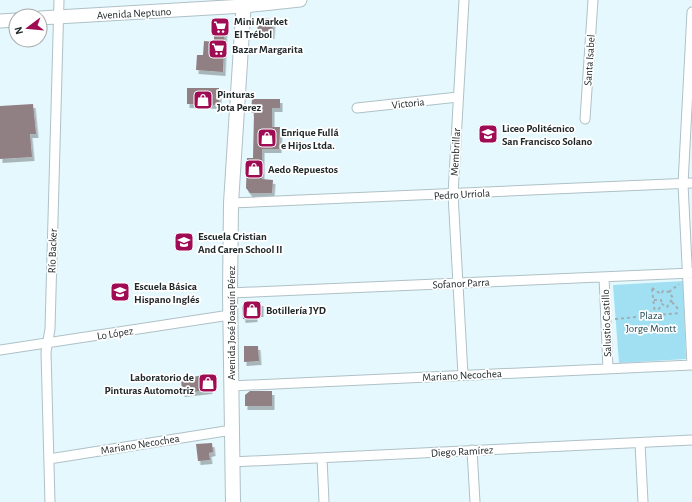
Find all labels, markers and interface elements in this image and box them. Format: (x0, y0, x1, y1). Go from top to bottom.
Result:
street label: Avenida Neptuno (96, 6, 172, 21)
north arrow (8, 8, 48, 48)
supermarket icon: Mini Market El Trébol (209, 16, 231, 38)
place label: Mini Market El Trébol (234, 16, 288, 40)
text: N (13, 25, 25, 36)
street label: Santa Isabel (582, 34, 597, 86)
supermarket icon: Bazar Margarita (207, 38, 229, 60)
place label: Bazar Margarita (232, 44, 304, 55)
shop icon: Pinturas Jota Perez (192, 89, 214, 111)
place label: Pinturas Jota Perez (217, 89, 262, 113)
street label: Victoria (391, 96, 425, 111)
school or university icon: Liceo Politécnico San Francisco Solano (477, 123, 499, 145)
place label: Liceo Politécnico San Francisco Solano (502, 123, 593, 147)
shop icon: Enrique Fullá e Hijos Ltda. (256, 127, 278, 149)
place label: Enrique Fullá e Hijos Ltda. (281, 127, 339, 151)
street label: Membrillar (449, 127, 462, 176)
shop icon: Aedo Repuestos (243, 158, 265, 180)
place label: Aedo Repuestos (268, 164, 338, 175)
street label: Pedro Urriola (434, 188, 490, 201)
street label: Río Backer (46, 228, 59, 274)
school or university icon: Escuela Cristian And Caren School II (173, 231, 195, 253)
place label: Escuela Cristian And Caren School II (198, 231, 282, 255)
street label: Avenida José Joaquín Pérez (226, 265, 237, 380)
street label: Sofanor Parra (432, 277, 490, 290)
school or university icon: Escuela Básica Hispano Inglés (109, 281, 131, 303)
place label: Escuela Básica Hispano Inglés (134, 281, 199, 305)
street label: Salustio Castillo (600, 289, 613, 357)
shop icon: Botillería JYD (241, 299, 263, 321)
place label: Botillería JYD (266, 305, 326, 316)
park label: Plaza Jorge Montt (626, 310, 677, 334)
street label: Lo López (96, 325, 135, 342)
street label: Mariano Necochea (422, 368, 502, 383)
place label: Laboratorio de Pinturas Automotriz (104, 372, 194, 396)
shop icon: Laboratorio de Pinturas Automotriz (197, 372, 219, 394)
street label: Mariano Necochea (100, 433, 180, 456)
street label: Diego Ramírez (430, 444, 494, 459)

